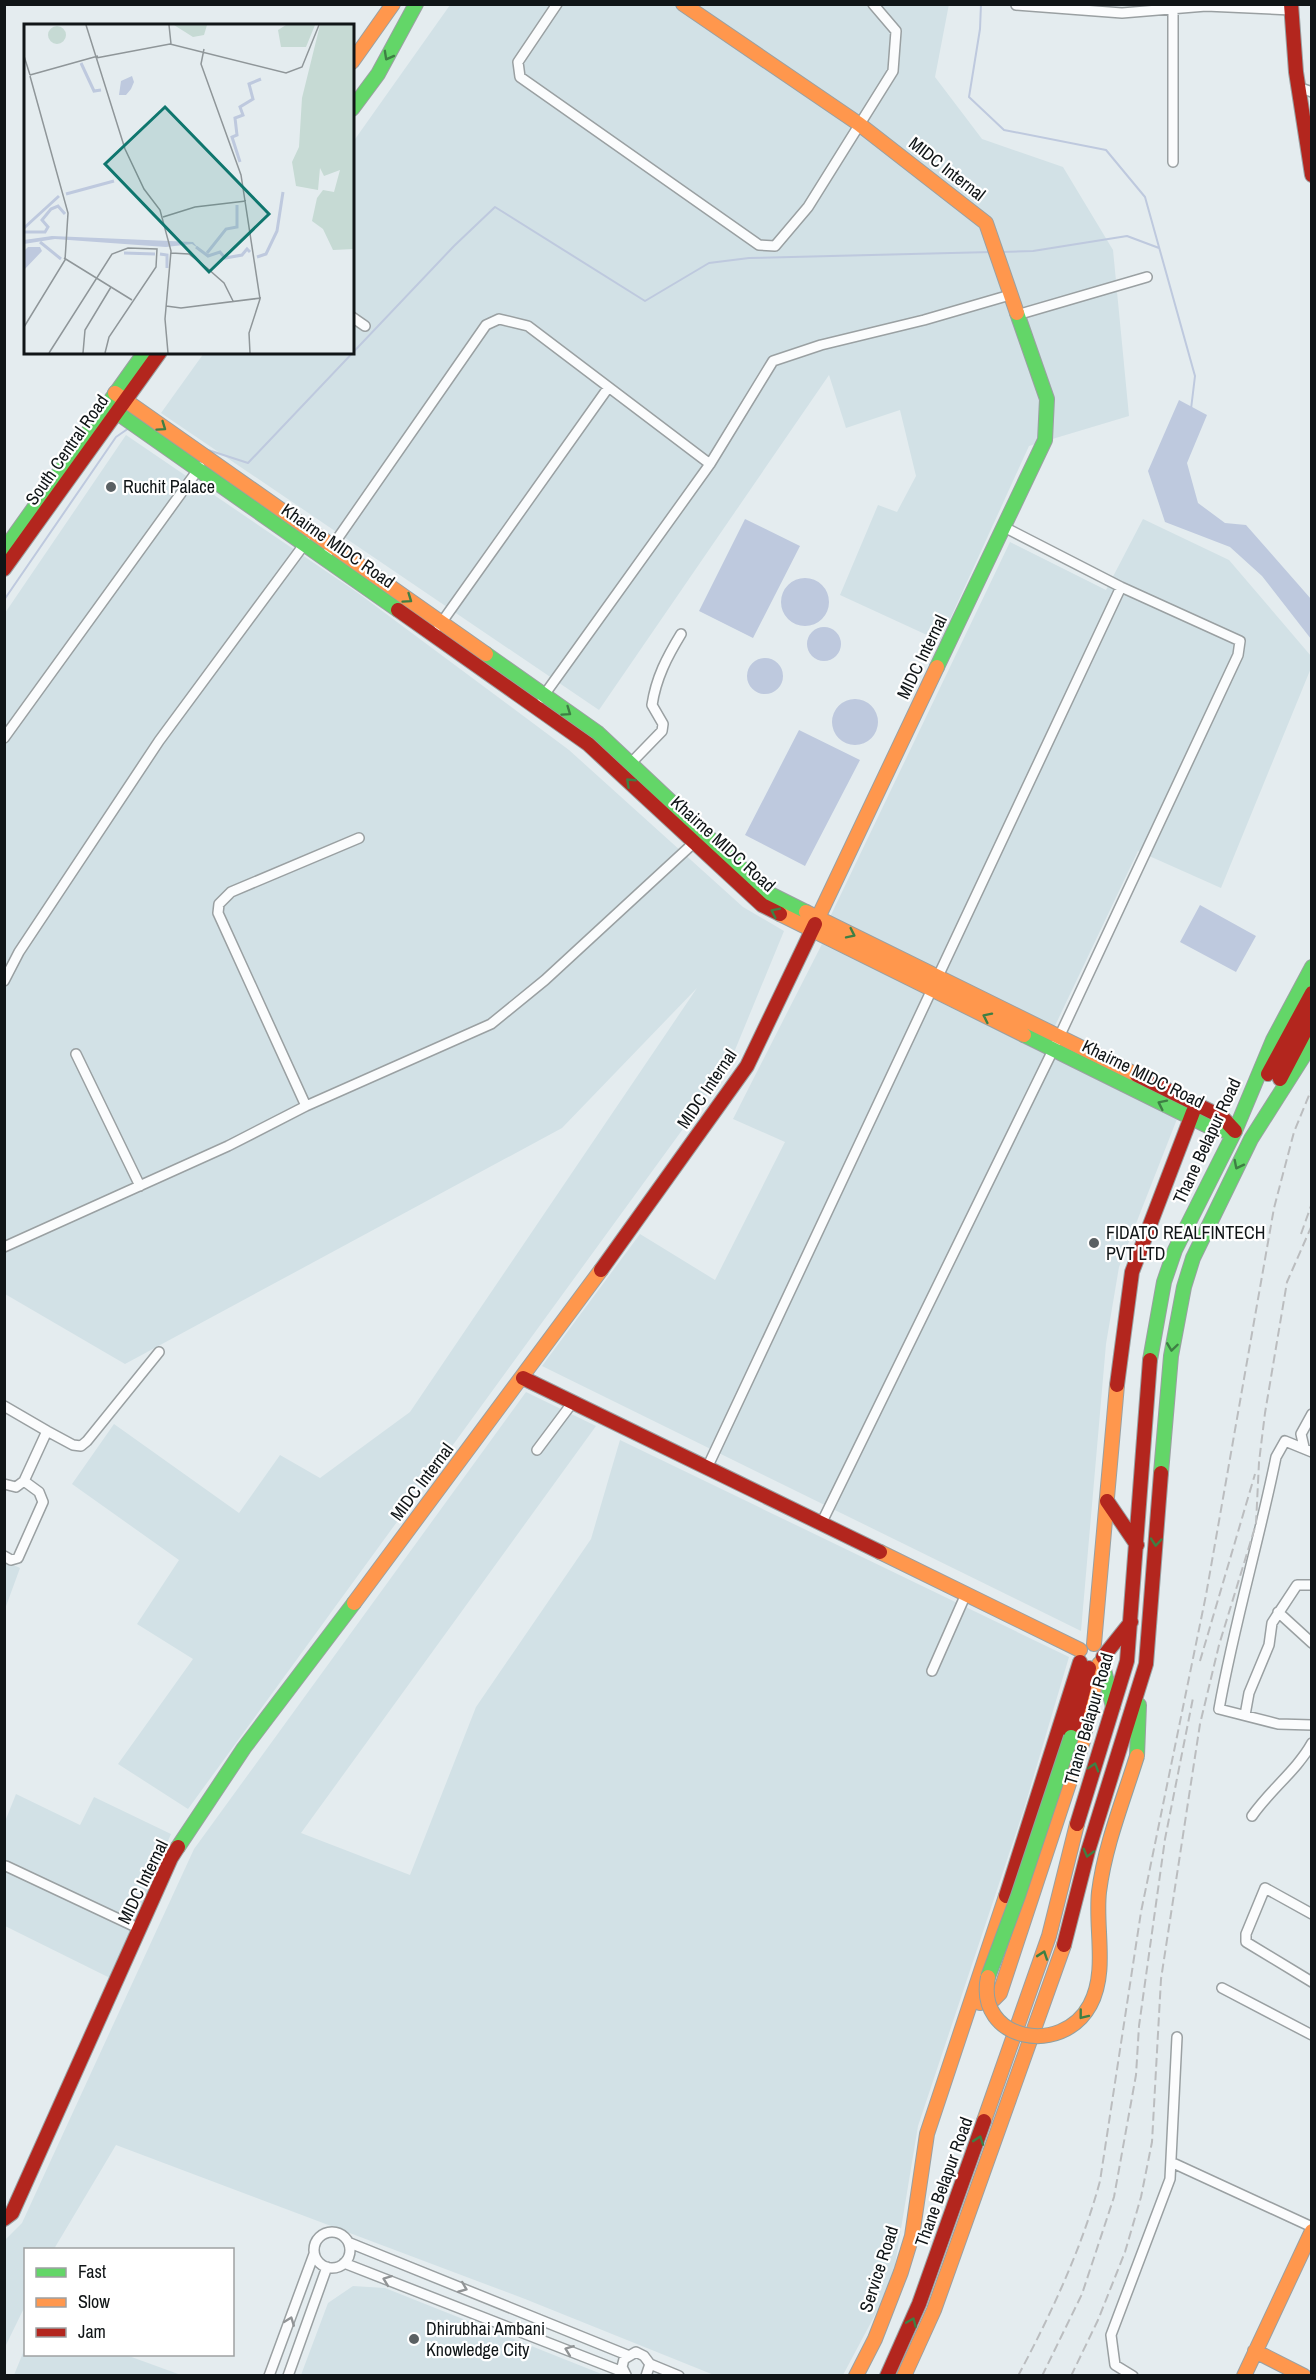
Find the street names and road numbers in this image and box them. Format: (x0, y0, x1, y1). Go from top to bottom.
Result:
street label: MIDC Internal (904, 131, 991, 206)
street label: South Central Road (19, 389, 114, 510)
street label: Khairne MIDC Road (277, 497, 400, 594)
street label: MIDC Internal (890, 610, 953, 703)
street label: Khairne MIDC Road (666, 790, 781, 897)
street label: Khairne MIDC Road (1078, 1033, 1208, 1114)
street label: MIDC Internal (671, 1044, 742, 1133)
street label: Thane Belapur Road (1166, 1074, 1247, 1208)
street label: MIDC Internal (384, 1438, 459, 1526)
street label: Thane Belapur Road (1058, 1650, 1119, 1788)
street label: MIDC Internal (111, 1835, 174, 1928)
street label: Thane Belapur Road (908, 2114, 979, 2250)
street label: Service Road (853, 2222, 904, 2315)

